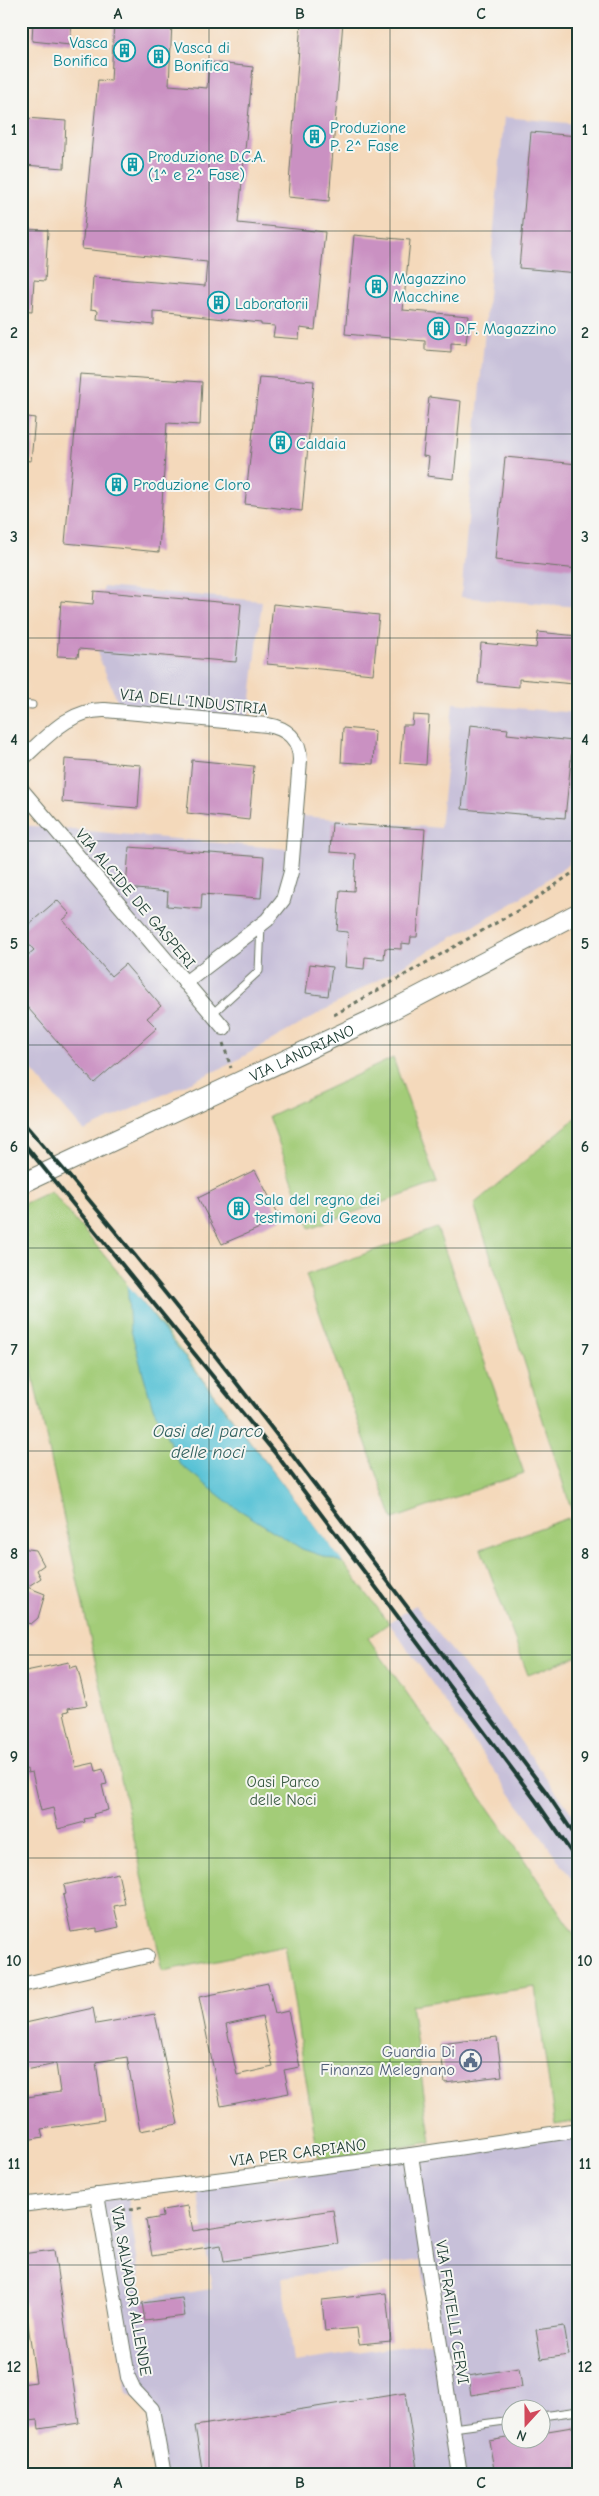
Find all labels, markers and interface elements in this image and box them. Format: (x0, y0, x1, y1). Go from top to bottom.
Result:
text: A (114, 5, 123, 23)
text: B (295, 5, 305, 23)
text: C (476, 5, 486, 23)
place label: Vasca Bonifica (53, 34, 108, 70)
building icon: Vasca Bonifica (112, 39, 136, 63)
place label: Vasca di Bonifica (174, 39, 230, 75)
building icon: Vasca di Bonifica (146, 44, 170, 68)
place label: Produzione P. 2^ Fase (330, 119, 406, 155)
text: 1 (11, 121, 17, 139)
text: 1 (582, 121, 588, 139)
building icon: Produzione P. 2^ Fase (302, 124, 326, 148)
place label: Produzione D.C.A. (1^ e 2^ Fase) (148, 148, 265, 184)
building icon: Produzione D.C.A. (1^ e 2^ Fase) (120, 153, 144, 177)
place label: Magazzino Macchine (393, 270, 466, 306)
building icon: Magazzino Macchine (365, 275, 389, 299)
building icon: Laboratorii (207, 291, 231, 315)
place label: Laboratorii (235, 295, 309, 313)
building icon: D.F. Magazzino (427, 316, 451, 340)
place label: D.F. Magazzino (455, 320, 556, 338)
text: 2 (10, 324, 18, 342)
text: 2 (581, 324, 589, 342)
building icon: Caldaia (268, 431, 292, 455)
place label: Caldaia (296, 435, 346, 453)
building icon: Produzione Cloro (105, 472, 129, 496)
place label: Produzione Cloro (133, 476, 251, 494)
text: 3 (10, 528, 18, 546)
text: 3 (581, 528, 589, 546)
street label: VIA DELL'INDUSTRIA (119, 685, 269, 719)
text: 4 (10, 731, 18, 749)
text: 4 (581, 731, 589, 749)
street label: VIA ALCIDE DE GASPERI (72, 825, 199, 972)
text: 5 (10, 935, 18, 953)
text: 5 (581, 935, 589, 953)
street label: VIA LANDRIANO (247, 1021, 357, 1086)
text: 6 (10, 1138, 18, 1156)
text: 6 (581, 1138, 589, 1156)
place label: Sala del regno dei testimoni di Geova (254, 1191, 381, 1227)
building icon: Sala del regno dei testimoni di Geova (227, 1196, 251, 1220)
text: 7 (10, 1341, 18, 1359)
text: 7 (581, 1341, 589, 1359)
water label: Oasi del parco delle noci (153, 1421, 263, 1463)
text: 8 (10, 1545, 18, 1563)
text: 8 (581, 1545, 589, 1563)
text: 9 (10, 1748, 18, 1766)
text: 9 (581, 1748, 589, 1766)
park label: Oasi Parco delle Noci (247, 1773, 319, 1809)
text: 10 (6, 1952, 22, 1970)
text: 10 (577, 1952, 593, 1970)
place label: Guardia Di Finanza Melegnano (320, 2043, 455, 2079)
public building icon: Guardia Di Finanza Melegnano (459, 2048, 483, 2072)
street label: VIA PER CARPIANO (229, 2136, 367, 2170)
text: 11 (8, 2155, 20, 2173)
text: 11 (579, 2155, 591, 2173)
street label: VIA SALVADOR ALLENDE (107, 2205, 155, 2378)
street label: VIA FRATELLI CERVI (432, 2239, 472, 2386)
text: 12 (7, 2358, 21, 2376)
text: 12 (578, 2358, 592, 2376)
north arrow (502, 2398, 552, 2448)
text: N (514, 2426, 529, 2445)
text: A (114, 2474, 123, 2492)
text: B (295, 2474, 305, 2492)
text: C (476, 2474, 486, 2492)

